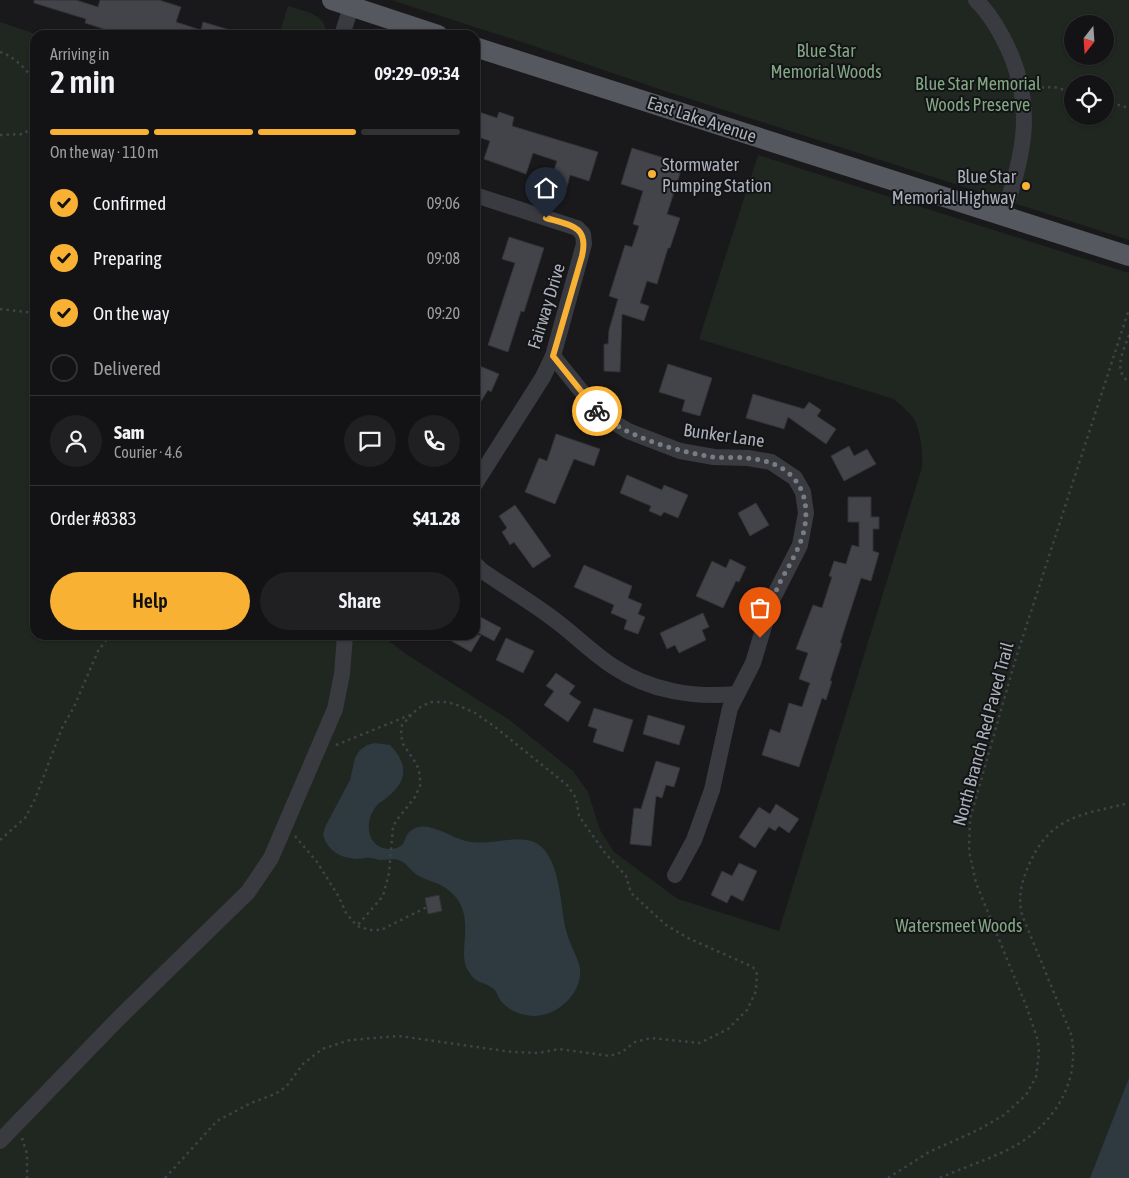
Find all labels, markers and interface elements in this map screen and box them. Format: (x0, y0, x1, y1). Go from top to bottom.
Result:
north arrow (1064, 15, 1114, 65)
map controls (1064, 15, 1114, 125)
park label: Blue Star Memorial Woods (770, 40, 882, 82)
text: Arriving in (50, 45, 110, 63)
text: 09:29–09:34 (374, 62, 460, 84)
text: 2 min (50, 63, 115, 100)
park label: Blue Star Memorial Woods Preserve (915, 73, 1041, 115)
button: locate (1064, 75, 1114, 125)
street label: East Lake Avenue (645, 91, 759, 147)
text: On the way · 110 m (50, 143, 159, 161)
place label: Stormwater Pumping Station (662, 154, 772, 196)
place label: Blue Star Memorial Highway (892, 166, 1017, 208)
pin (525, 167, 567, 218)
marker: Stormwater Pumping Station (646, 168, 658, 180)
icon: home (532, 174, 560, 202)
marker: Blue Star Memorial Highway (1020, 180, 1032, 192)
icon: check (50, 189, 78, 217)
text: Confirmed (93, 192, 166, 214)
text: 09:06 (427, 194, 460, 212)
icon: check (50, 244, 78, 272)
text: Preparing (93, 247, 162, 269)
text: 09:08 (427, 249, 460, 267)
street label: Fairway Drive (523, 261, 569, 351)
icon: check (50, 299, 78, 327)
text: On the way (93, 302, 170, 324)
text: 09:20 (427, 304, 460, 322)
text: Delivered (93, 357, 161, 379)
courier (572, 386, 622, 436)
icon: bike (583, 397, 611, 425)
button: person (50, 415, 102, 467)
button: chat (344, 415, 396, 467)
button: phone (408, 415, 460, 467)
street label: Bunker Lane (682, 419, 766, 451)
text: Sam (114, 421, 145, 443)
text: Courier · 4.6 (114, 443, 183, 461)
text: Order #8383 (50, 507, 137, 529)
text: $41.28 (413, 507, 460, 529)
button: Help (50, 572, 250, 630)
button: Share (260, 572, 460, 630)
pin (739, 587, 781, 638)
icon: bag (746, 594, 774, 622)
street label: North Branch Red Paved Trail (948, 640, 1018, 828)
park label: Watersmeet Woods (896, 915, 1022, 936)

